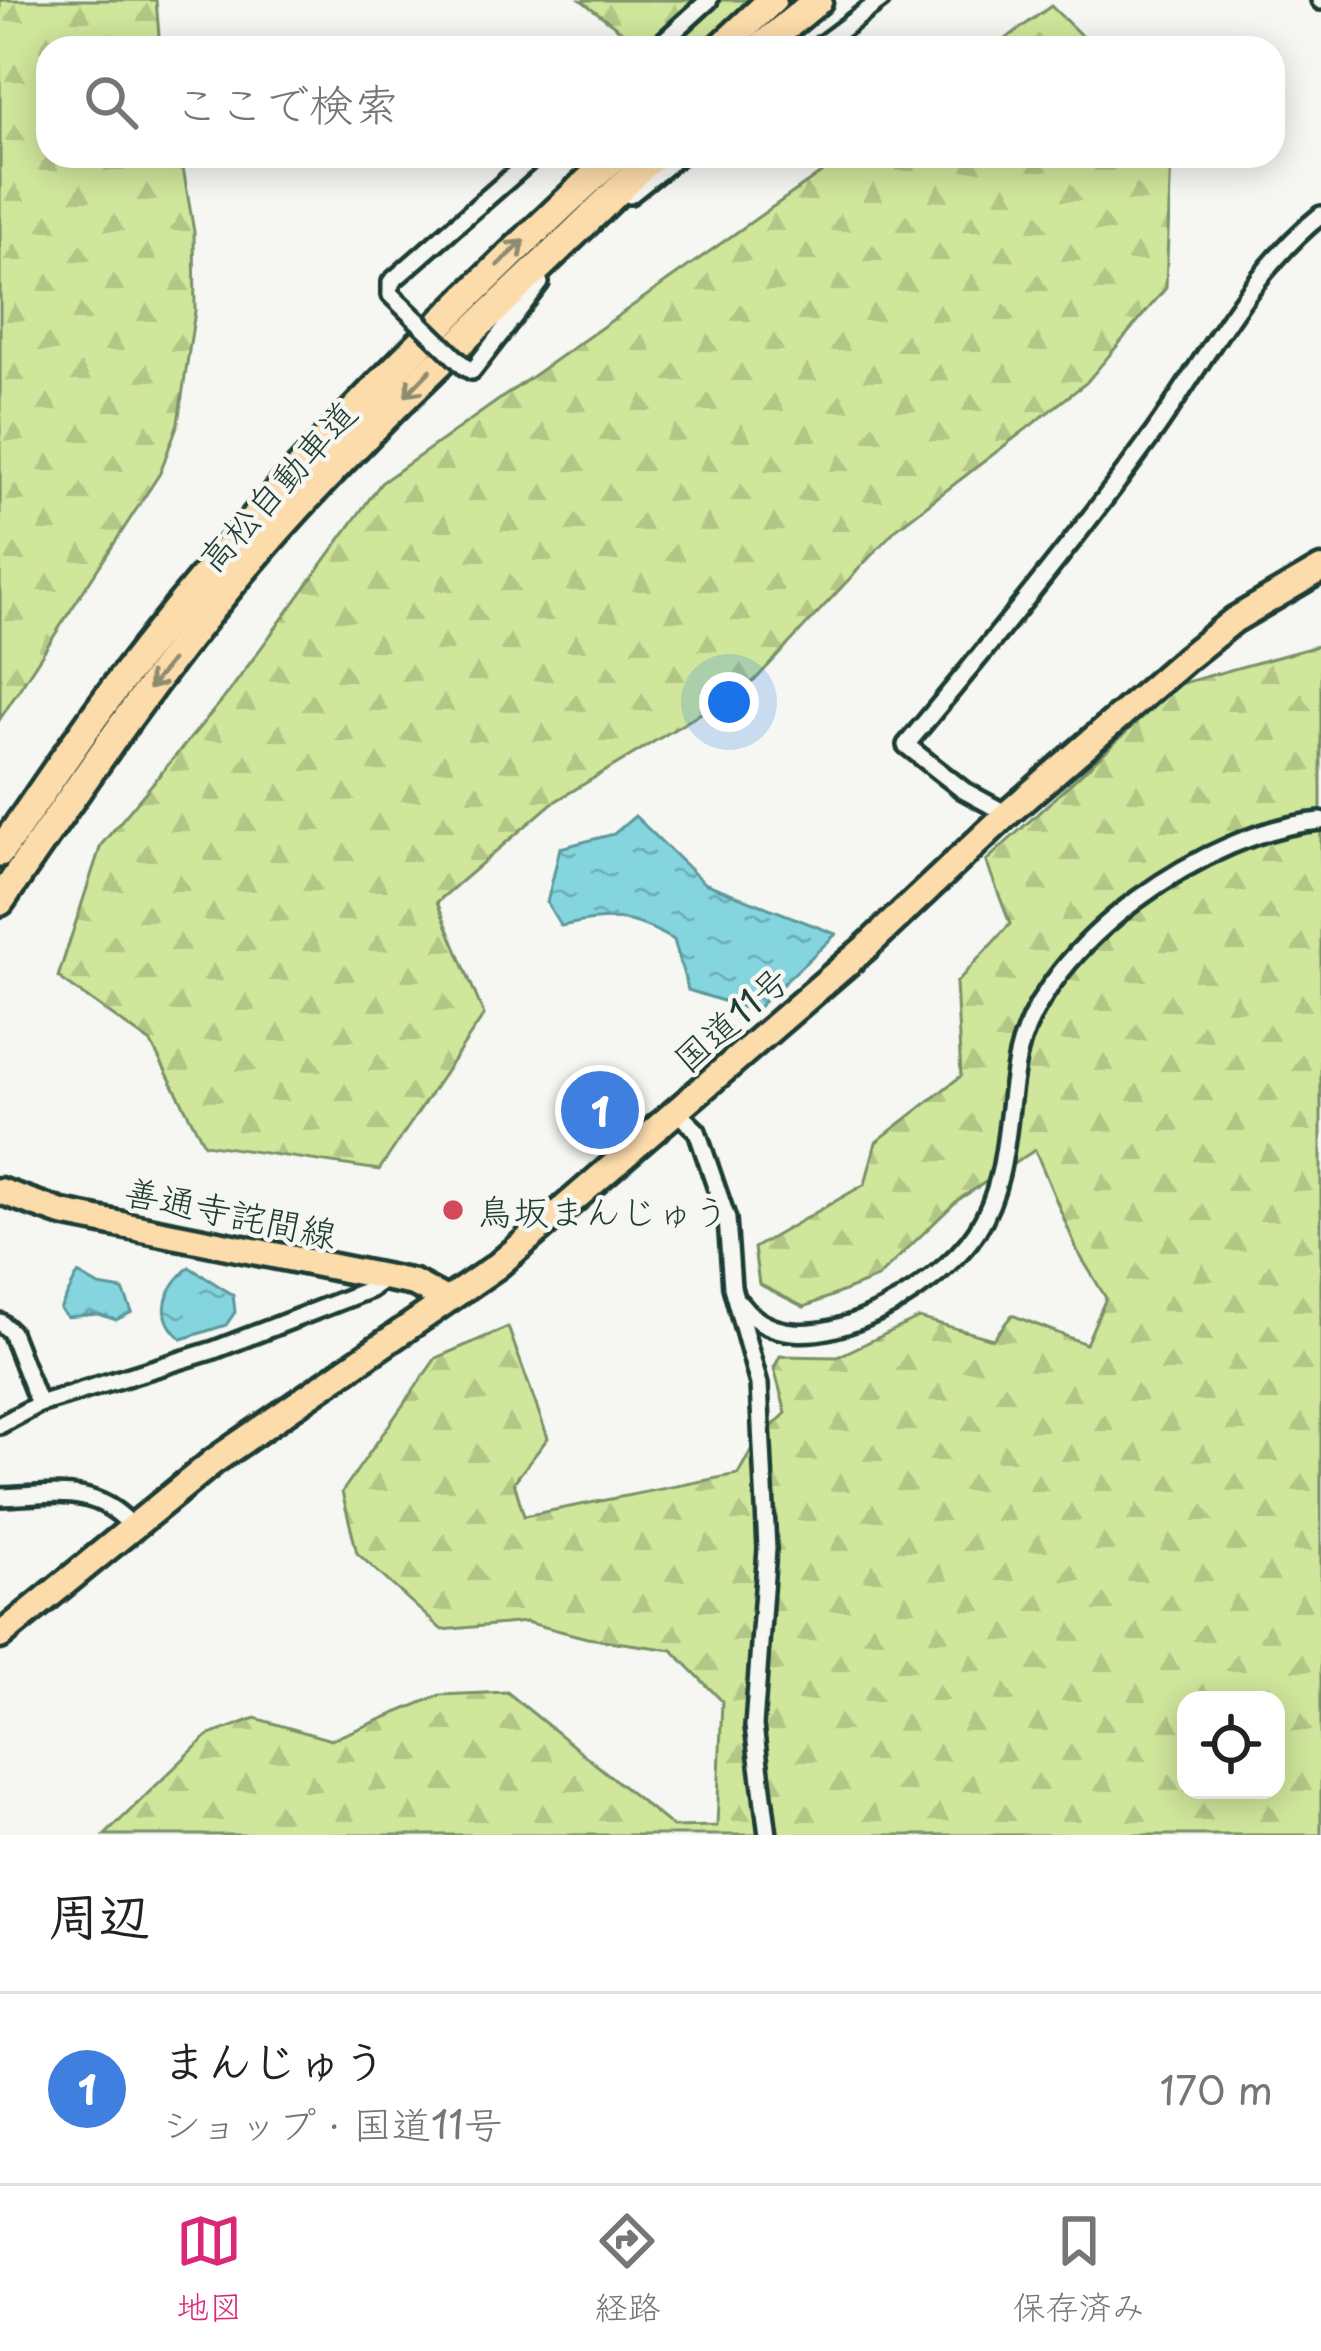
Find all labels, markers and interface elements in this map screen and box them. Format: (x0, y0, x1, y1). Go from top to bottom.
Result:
search box (36, 36, 1285, 168)
text: ここで検索 (174, 68, 399, 136)
icon: search (78, 69, 144, 135)
one-way arrow (495, 239, 525, 268)
one-way arrow (404, 368, 432, 397)
street label: 高松自動車道 (184, 387, 368, 583)
one-way arrow (147, 659, 174, 691)
your location (699, 672, 759, 732)
street label: 国道11号 (660, 952, 800, 1084)
pin: 1 (561, 1065, 639, 1155)
street label: 善通寺詫間線 (120, 1162, 342, 1260)
place label: 鳥坂まんじゅう (477, 1183, 729, 1237)
marker: 鳥坂まんじゅう (440, 1197, 466, 1223)
map controls (1177, 1691, 1285, 1799)
button: locate (1177, 1691, 1285, 1799)
text: 周辺 (48, 1875, 150, 1952)
text: まんじゅう (162, 2025, 387, 2093)
text: 1 (78, 2059, 96, 2118)
text: 170 m (1160, 2059, 1273, 2118)
text: ショップ · 国道11号 (162, 2093, 503, 2152)
tab: 地図 (176, 2208, 242, 2330)
tab: 経路 (594, 2208, 660, 2330)
tab: 保存済み (1013, 2208, 1145, 2330)

